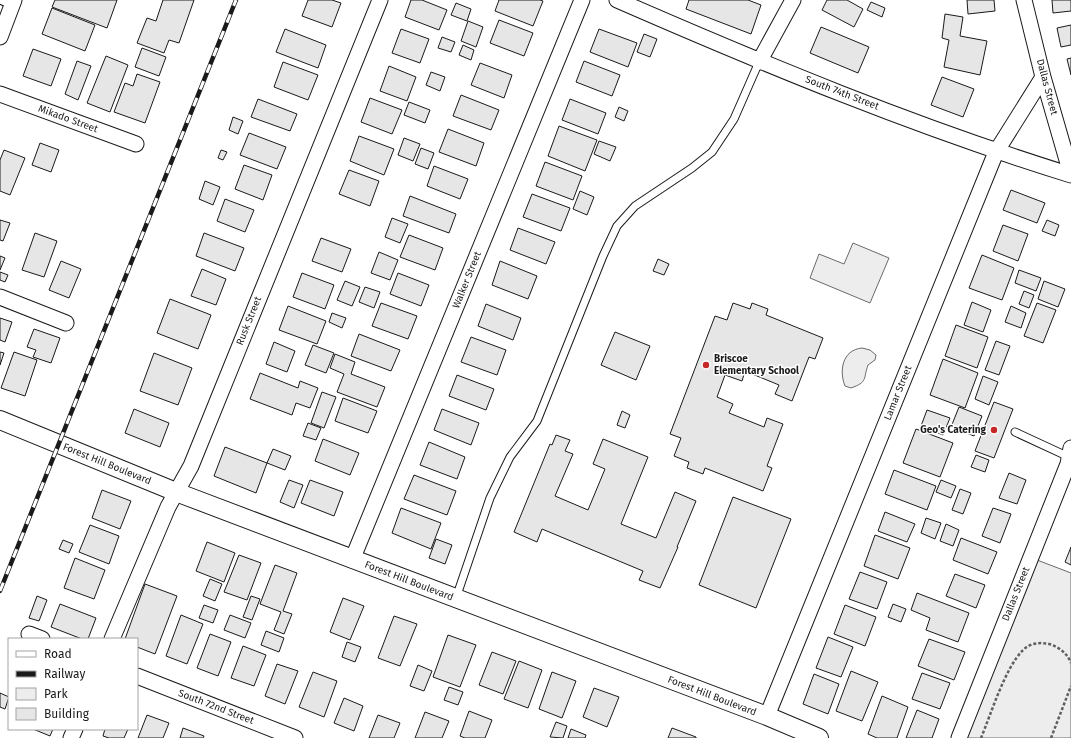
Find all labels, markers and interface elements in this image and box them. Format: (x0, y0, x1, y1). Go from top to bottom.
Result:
street label: Dallas Street (1034, 58, 1060, 117)
street label: South 74th Street (804, 73, 881, 113)
street label: Mikado Street (37, 103, 100, 135)
street label: Walker Street (450, 249, 484, 310)
street label: Rusk Street (234, 295, 264, 347)
place label: Briscoe Elementary School (714, 353, 799, 377)
marker: Briscoe Elementary School (701, 360, 711, 370)
street label: Lamar Street (882, 364, 915, 422)
place label: Geo's Catering (920, 424, 986, 436)
marker: Geo's Catering (989, 425, 999, 435)
street label: Forest Hill Boulevard (61, 441, 153, 487)
street label: Forest Hill Boulevard (363, 559, 455, 603)
street label: Dallas Street (1000, 565, 1032, 623)
legend (8, 638, 138, 730)
text: Road (44, 647, 72, 661)
text: Railway (44, 667, 85, 681)
street label: Forest Hill Boulevard (666, 674, 758, 718)
text: Park (44, 687, 68, 701)
street label: South 72nd Street (176, 687, 256, 727)
text: Building (44, 707, 90, 721)

